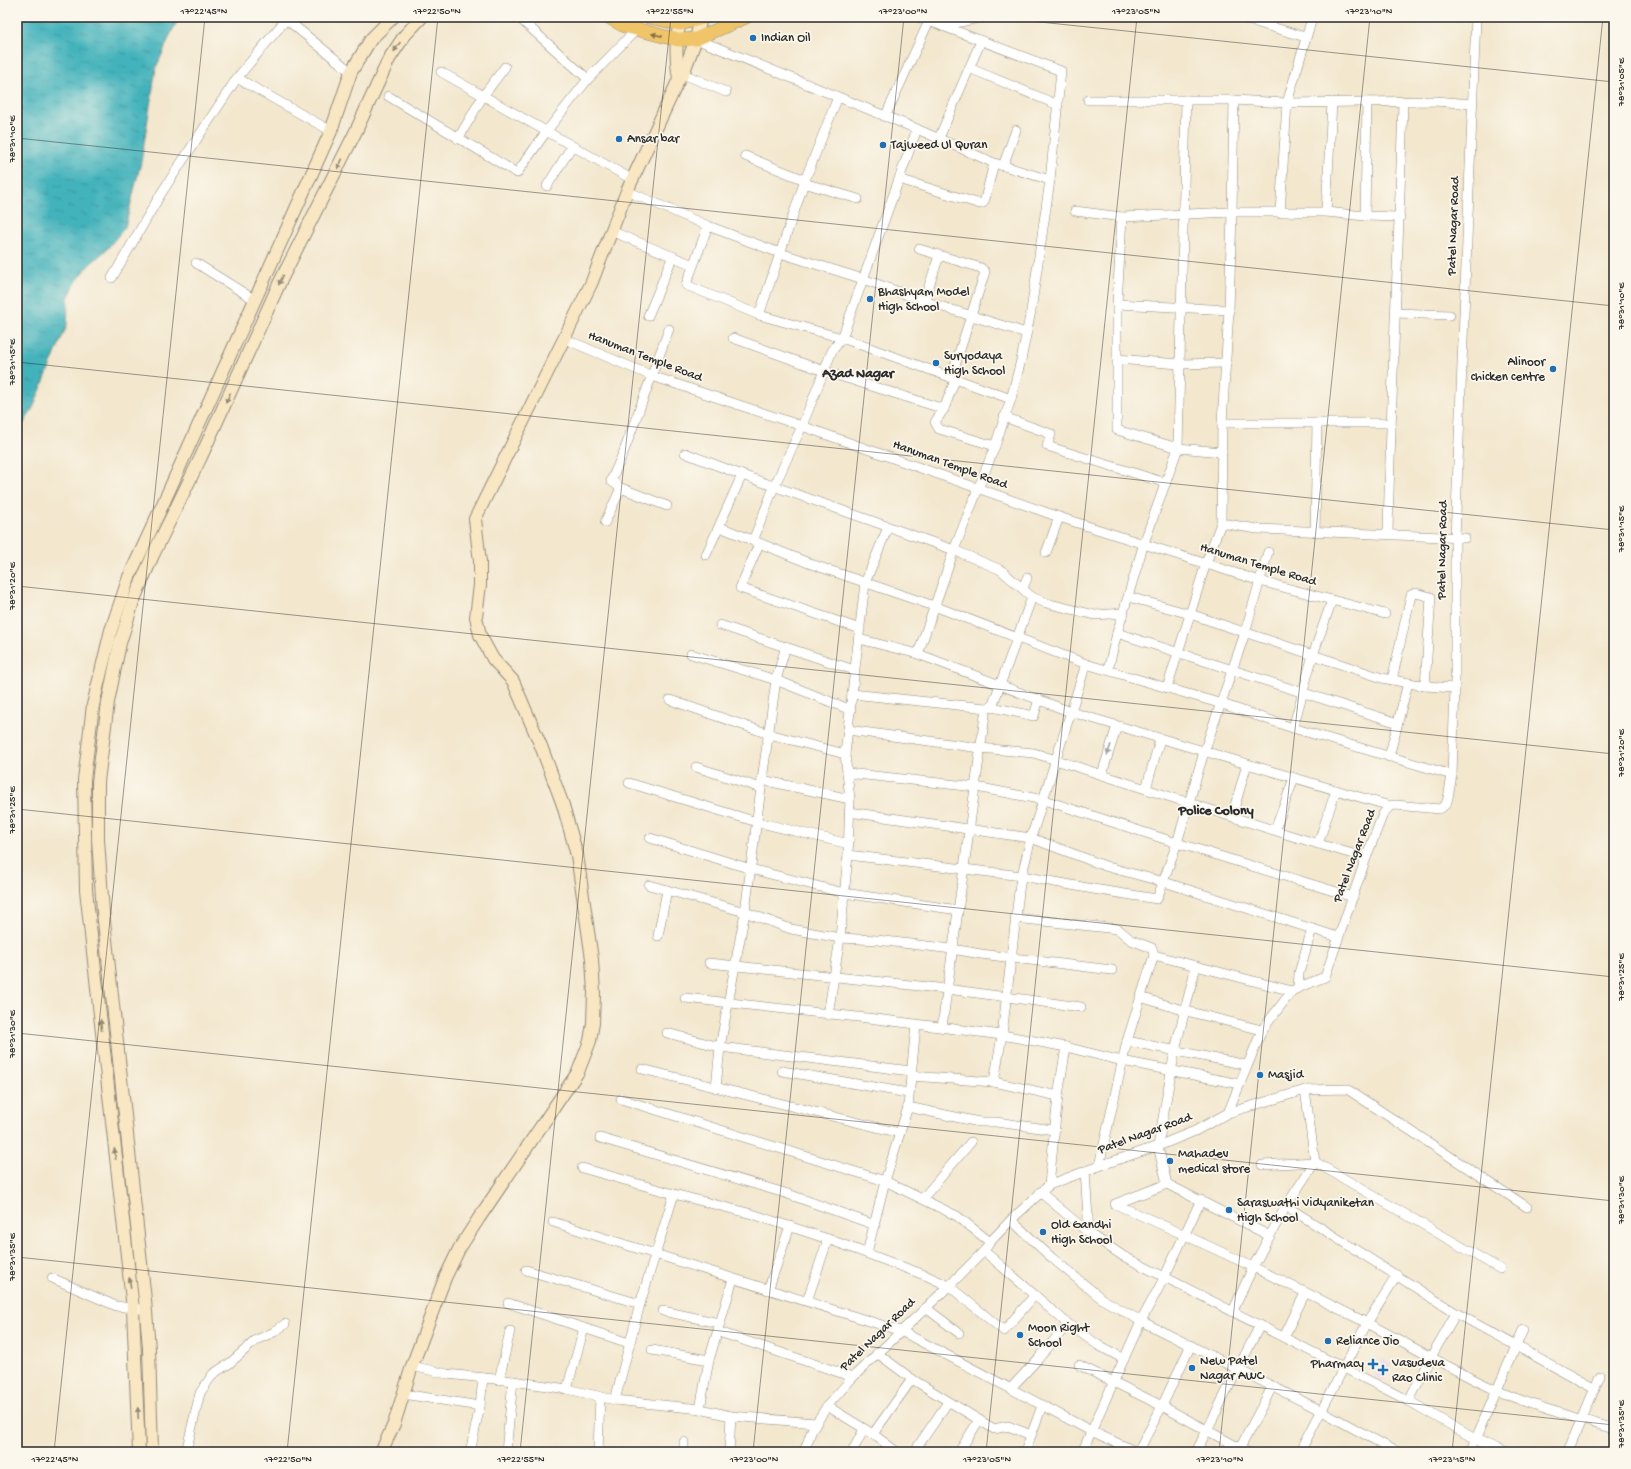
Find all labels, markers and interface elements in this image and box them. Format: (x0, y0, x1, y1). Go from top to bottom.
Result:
text: 17°22'45"N (180, 6, 228, 18)
text: 17°22'50"N (412, 6, 461, 18)
text: 17°22'55"N (645, 6, 694, 18)
text: 17°23'00"N (878, 6, 928, 18)
text: 17°23'05"N (1111, 6, 1160, 18)
text: 17°23'10"N (1345, 6, 1393, 18)
one-way arrow (651, 31, 663, 37)
place label: Indian Oil (761, 31, 811, 46)
marker: Indian Oil (748, 33, 758, 43)
one-way arrow (393, 42, 401, 52)
text: 78°31'05"E (1616, 57, 1628, 107)
text: 78°31'10"E (7, 115, 19, 164)
place label: Ansar bar (627, 132, 681, 147)
marker: Ansar bar (614, 134, 624, 144)
place label: Tajweed Ul Quran (890, 138, 988, 153)
marker: Tajweed Ul Quran (878, 140, 888, 150)
one-way arrow (337, 158, 343, 169)
street label: Patel Nagar Road (1445, 175, 1463, 277)
one-way arrow (278, 274, 285, 285)
text: 78°31'10"E (1616, 282, 1628, 331)
place label: Bhashyam Model High School (877, 285, 970, 315)
marker: Bhashyam Model High School (865, 294, 875, 304)
street label: Hanuman Temple Road (586, 328, 705, 386)
text: 78°31'15"E (7, 338, 19, 386)
place label: Suryodaya High School (944, 349, 1006, 379)
place label: Alinoor chicken centre (1471, 355, 1546, 385)
marker: Suryodaya High School (931, 358, 941, 368)
marker: Alinoor chicken centre (1548, 364, 1558, 374)
district label: Azad Nagar (821, 366, 896, 383)
one-way arrow (225, 392, 231, 404)
street label: Hanuman Temple Road (891, 437, 1011, 493)
street label: Patel Nagar Road (1435, 499, 1451, 600)
text: 78°31'15"E (1616, 505, 1628, 553)
street label: Hanuman Temple Road (1198, 540, 1319, 590)
text: 78°31'20"E (7, 561, 19, 611)
text: 78°31'20"E (1616, 728, 1628, 778)
one-way arrow (1106, 744, 1112, 756)
text: 78°31'25"E (7, 785, 19, 835)
district label: Police Colony (1177, 803, 1254, 820)
street label: Patel Nagar Road (1330, 806, 1380, 906)
text: 78°31'25"E (1616, 952, 1628, 1002)
text: 78°31'30"E (7, 1009, 19, 1059)
one-way arrow (98, 1019, 104, 1031)
place label: Masjid (1268, 1068, 1305, 1083)
marker: Masjid (1255, 1070, 1265, 1080)
street label: Patel Nagar Road (1095, 1110, 1195, 1158)
place label: Mahadev medical store (1178, 1147, 1250, 1177)
one-way arrow (112, 1148, 118, 1160)
marker: Mahadev medical store (1165, 1156, 1175, 1166)
text: 78°31'30"E (1616, 1175, 1628, 1225)
place label: Saraswathi Vidyaniketan High School (1237, 1196, 1375, 1226)
marker: Saraswathi Vidyaniketan High School (1224, 1205, 1234, 1215)
place label: Old Gandhi High School (1051, 1218, 1113, 1248)
marker: Old Gandhi High School (1038, 1227, 1048, 1237)
text: 78°31'35"E (7, 1232, 19, 1282)
one-way arrow (127, 1277, 133, 1289)
street label: Patel Nagar Road (837, 1294, 920, 1375)
place label: Moon Right School (1028, 1321, 1091, 1351)
marker: Moon Right School (1015, 1330, 1025, 1340)
place label: Reliance Jio (1336, 1334, 1400, 1349)
marker: Reliance Jio (1323, 1336, 1333, 1346)
place label: New Patel Nagar AWC (1200, 1354, 1265, 1384)
place label: Vasudeva Rao Clinic (1391, 1356, 1445, 1386)
place label: Pharmacy (1310, 1357, 1365, 1372)
marker: Pharmacy (1367, 1358, 1379, 1370)
marker: New Patel Nagar AWC (1187, 1363, 1197, 1373)
marker: Vasudeva Rao Clinic (1377, 1364, 1389, 1376)
text: 78°31'35"E (1616, 1399, 1628, 1449)
one-way arrow (134, 1407, 141, 1419)
text: 17°22'45"N (31, 1454, 79, 1466)
text: 17°22'50"N (263, 1454, 312, 1466)
text: 17°22'55"N (496, 1454, 545, 1466)
text: 17°23'00"N (729, 1454, 779, 1466)
text: 17°23'05"N (962, 1454, 1011, 1466)
text: 17°23'10"N (1196, 1454, 1244, 1466)
text: 17°23'15"N (1428, 1454, 1476, 1466)

